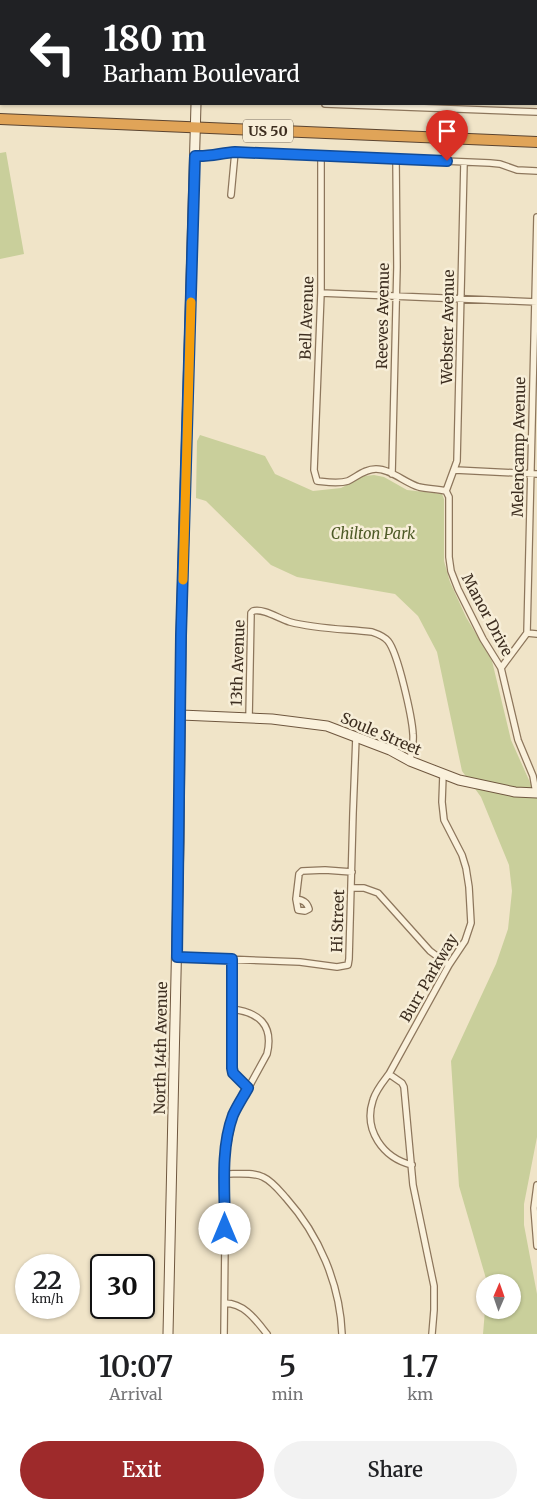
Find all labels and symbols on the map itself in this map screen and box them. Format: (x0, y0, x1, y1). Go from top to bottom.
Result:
pin (426, 110, 468, 161)
road number: US 50 (243, 120, 293, 142)
street label: Reeves Avenue (372, 263, 393, 369)
street label: Webster Avenue (437, 269, 458, 386)
street label: Bell Avenue (296, 276, 317, 360)
street label: Melencamp Avenue (508, 376, 529, 517)
park label: Chilton Park (331, 524, 416, 543)
street label: Manor Drive (458, 570, 517, 659)
street label: 13th Avenue (226, 619, 249, 707)
street label: Soule Street (338, 708, 425, 759)
street label: Hi Street (327, 889, 348, 953)
street label: Burr Parkway (396, 930, 462, 1025)
street label: North 14th Avenue (150, 981, 171, 1115)
position arrow (198, 1202, 250, 1254)
speed limit sign: 30 (90, 1254, 155, 1319)
north arrow (476, 1274, 521, 1319)

